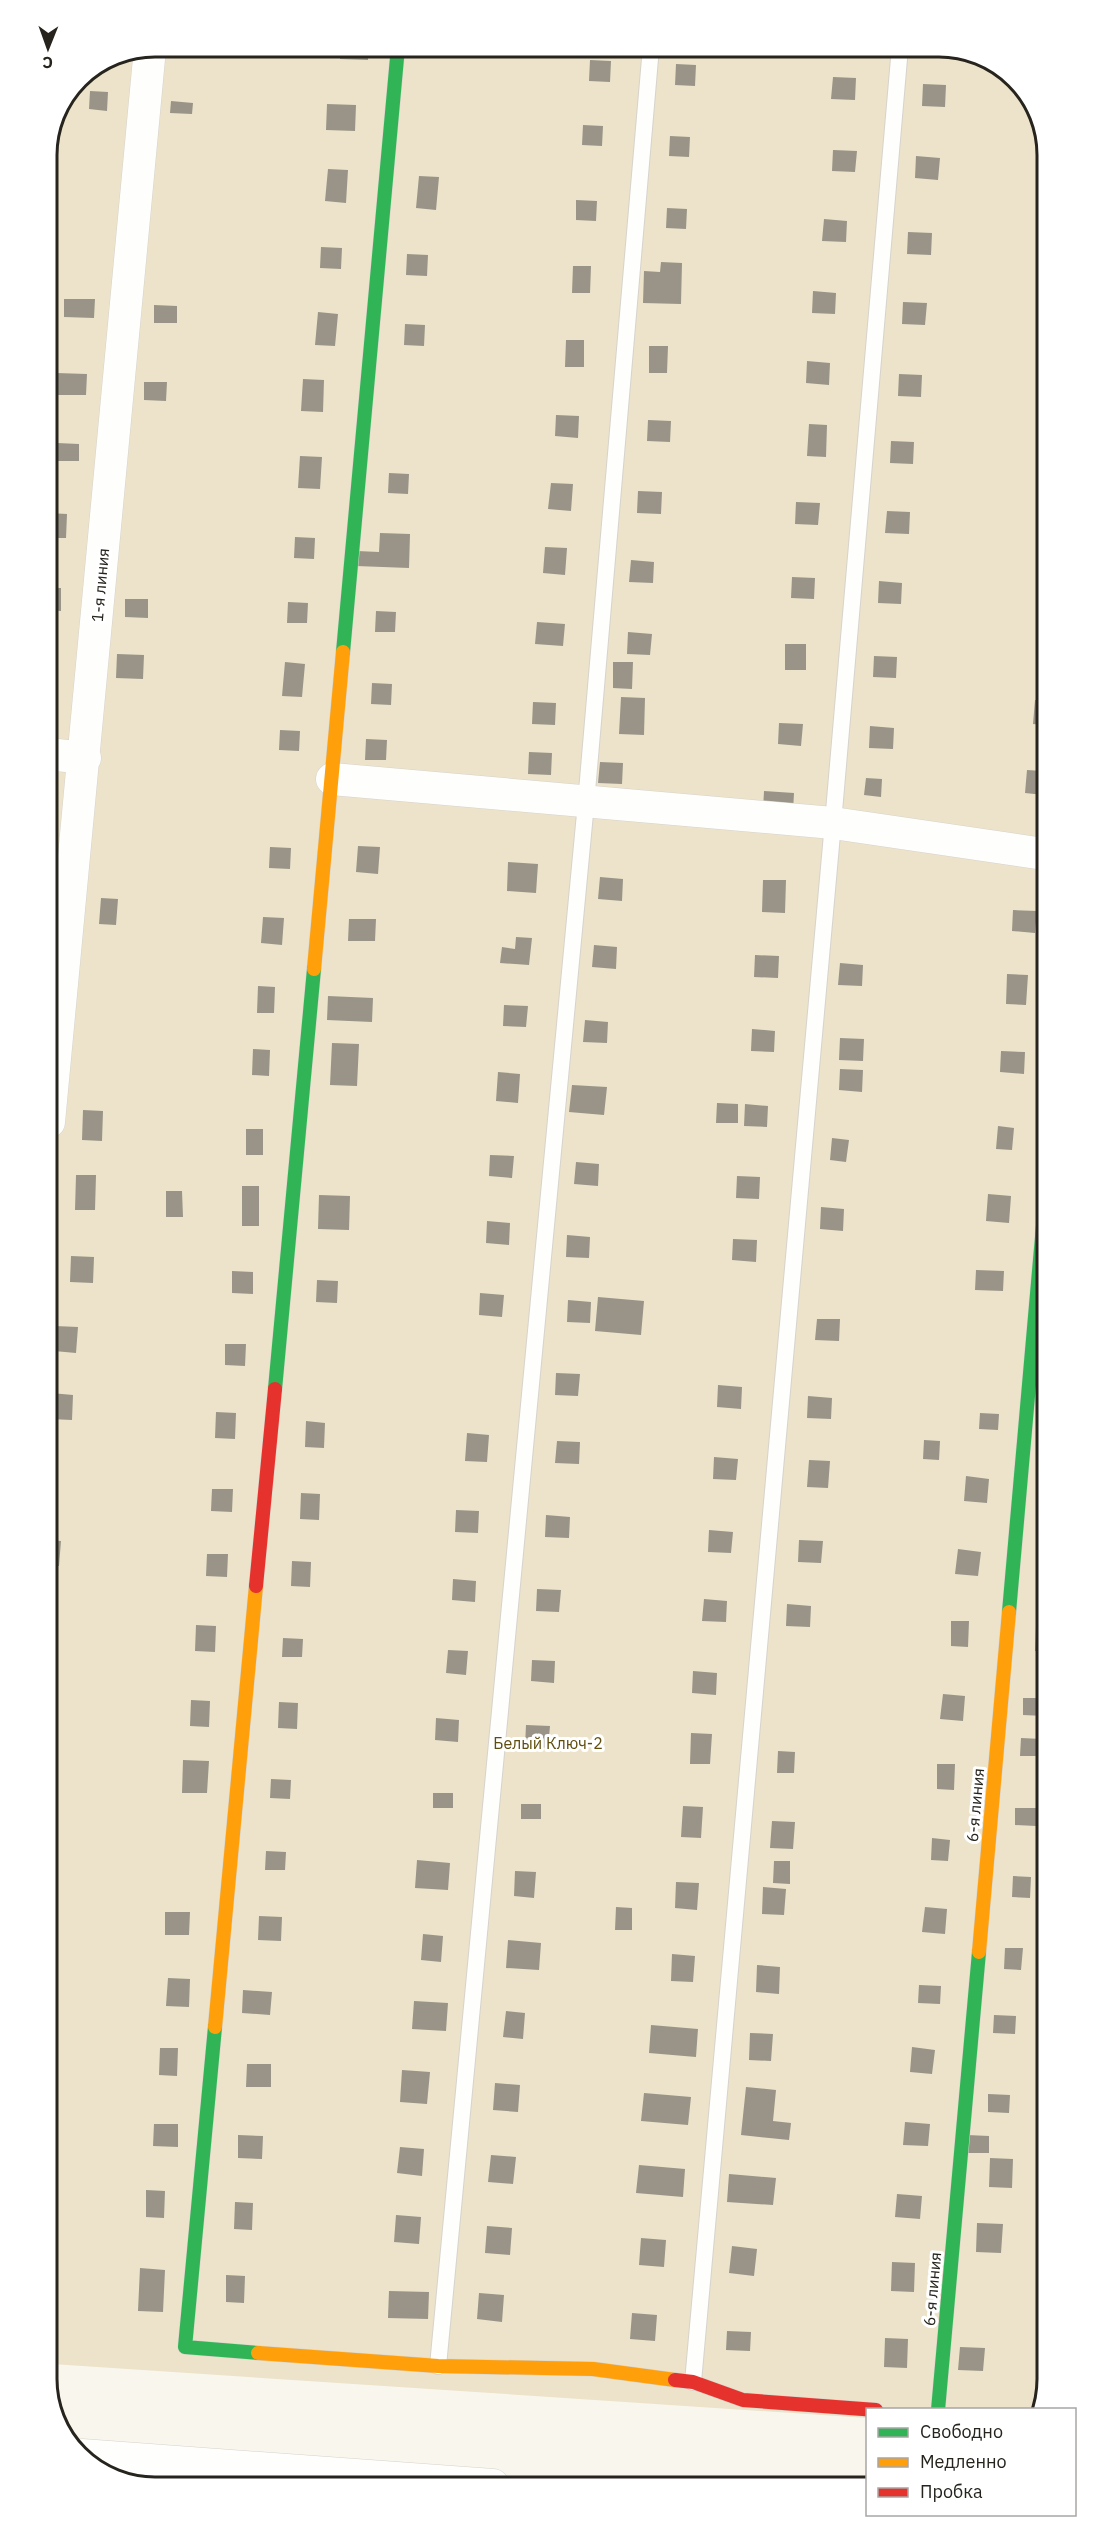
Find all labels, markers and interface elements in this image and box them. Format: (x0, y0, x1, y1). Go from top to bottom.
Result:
north arrow (18, 18, 78, 78)
text: С (42, 53, 53, 73)
street label: 1-я линия (87, 547, 113, 623)
park label: Белый Ключ-2 (493, 1733, 603, 1753)
street label: 6-я линия (962, 1767, 988, 1843)
street label: 6-я линия (919, 2251, 945, 2327)
legend (866, 2408, 1076, 2516)
text: Свободно (920, 2420, 1003, 2443)
text: Медленно (920, 2450, 1007, 2473)
text: Пробка (920, 2480, 983, 2503)

